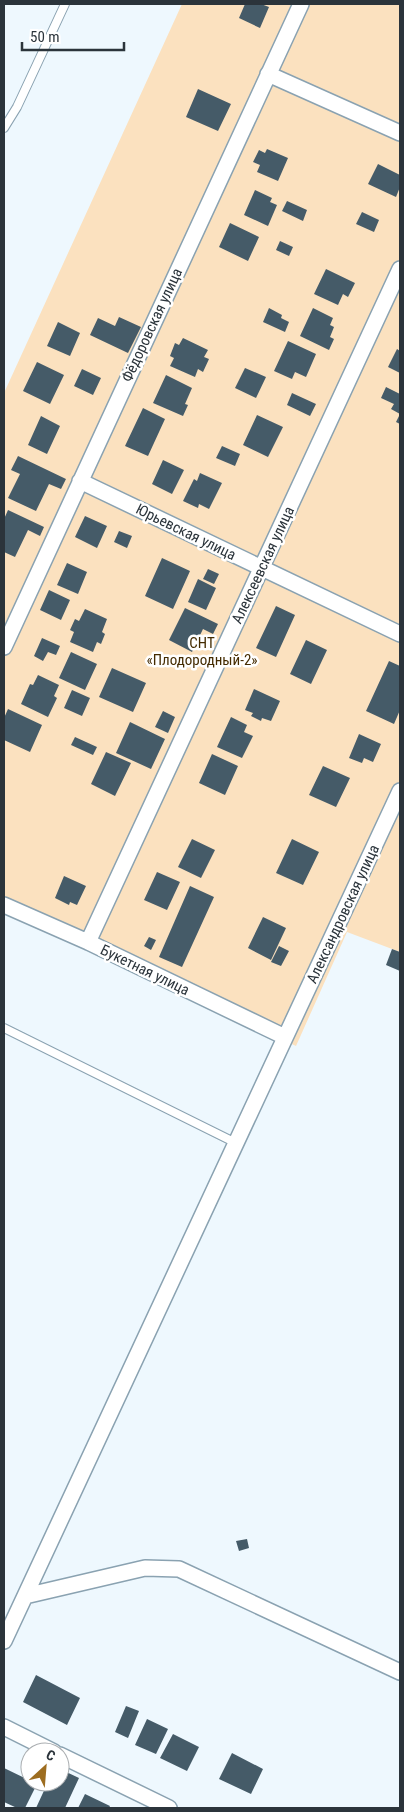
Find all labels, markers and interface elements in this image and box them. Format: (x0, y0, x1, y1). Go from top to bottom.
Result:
scale bar (22, 20, 125, 52)
text: 50 m (30, 28, 60, 46)
street label: Фёдоровская улица (118, 265, 186, 385)
street label: Юрьевская улица (133, 500, 239, 564)
street label: Алексеевская улица (228, 503, 298, 627)
park label: СНТ «Плодородный-2» (146, 634, 258, 669)
street label: Александровская улица (303, 842, 383, 986)
street label: Букетная улица (98, 941, 192, 999)
north arrow (20, 1742, 70, 1792)
text: С (44, 1746, 58, 1764)

